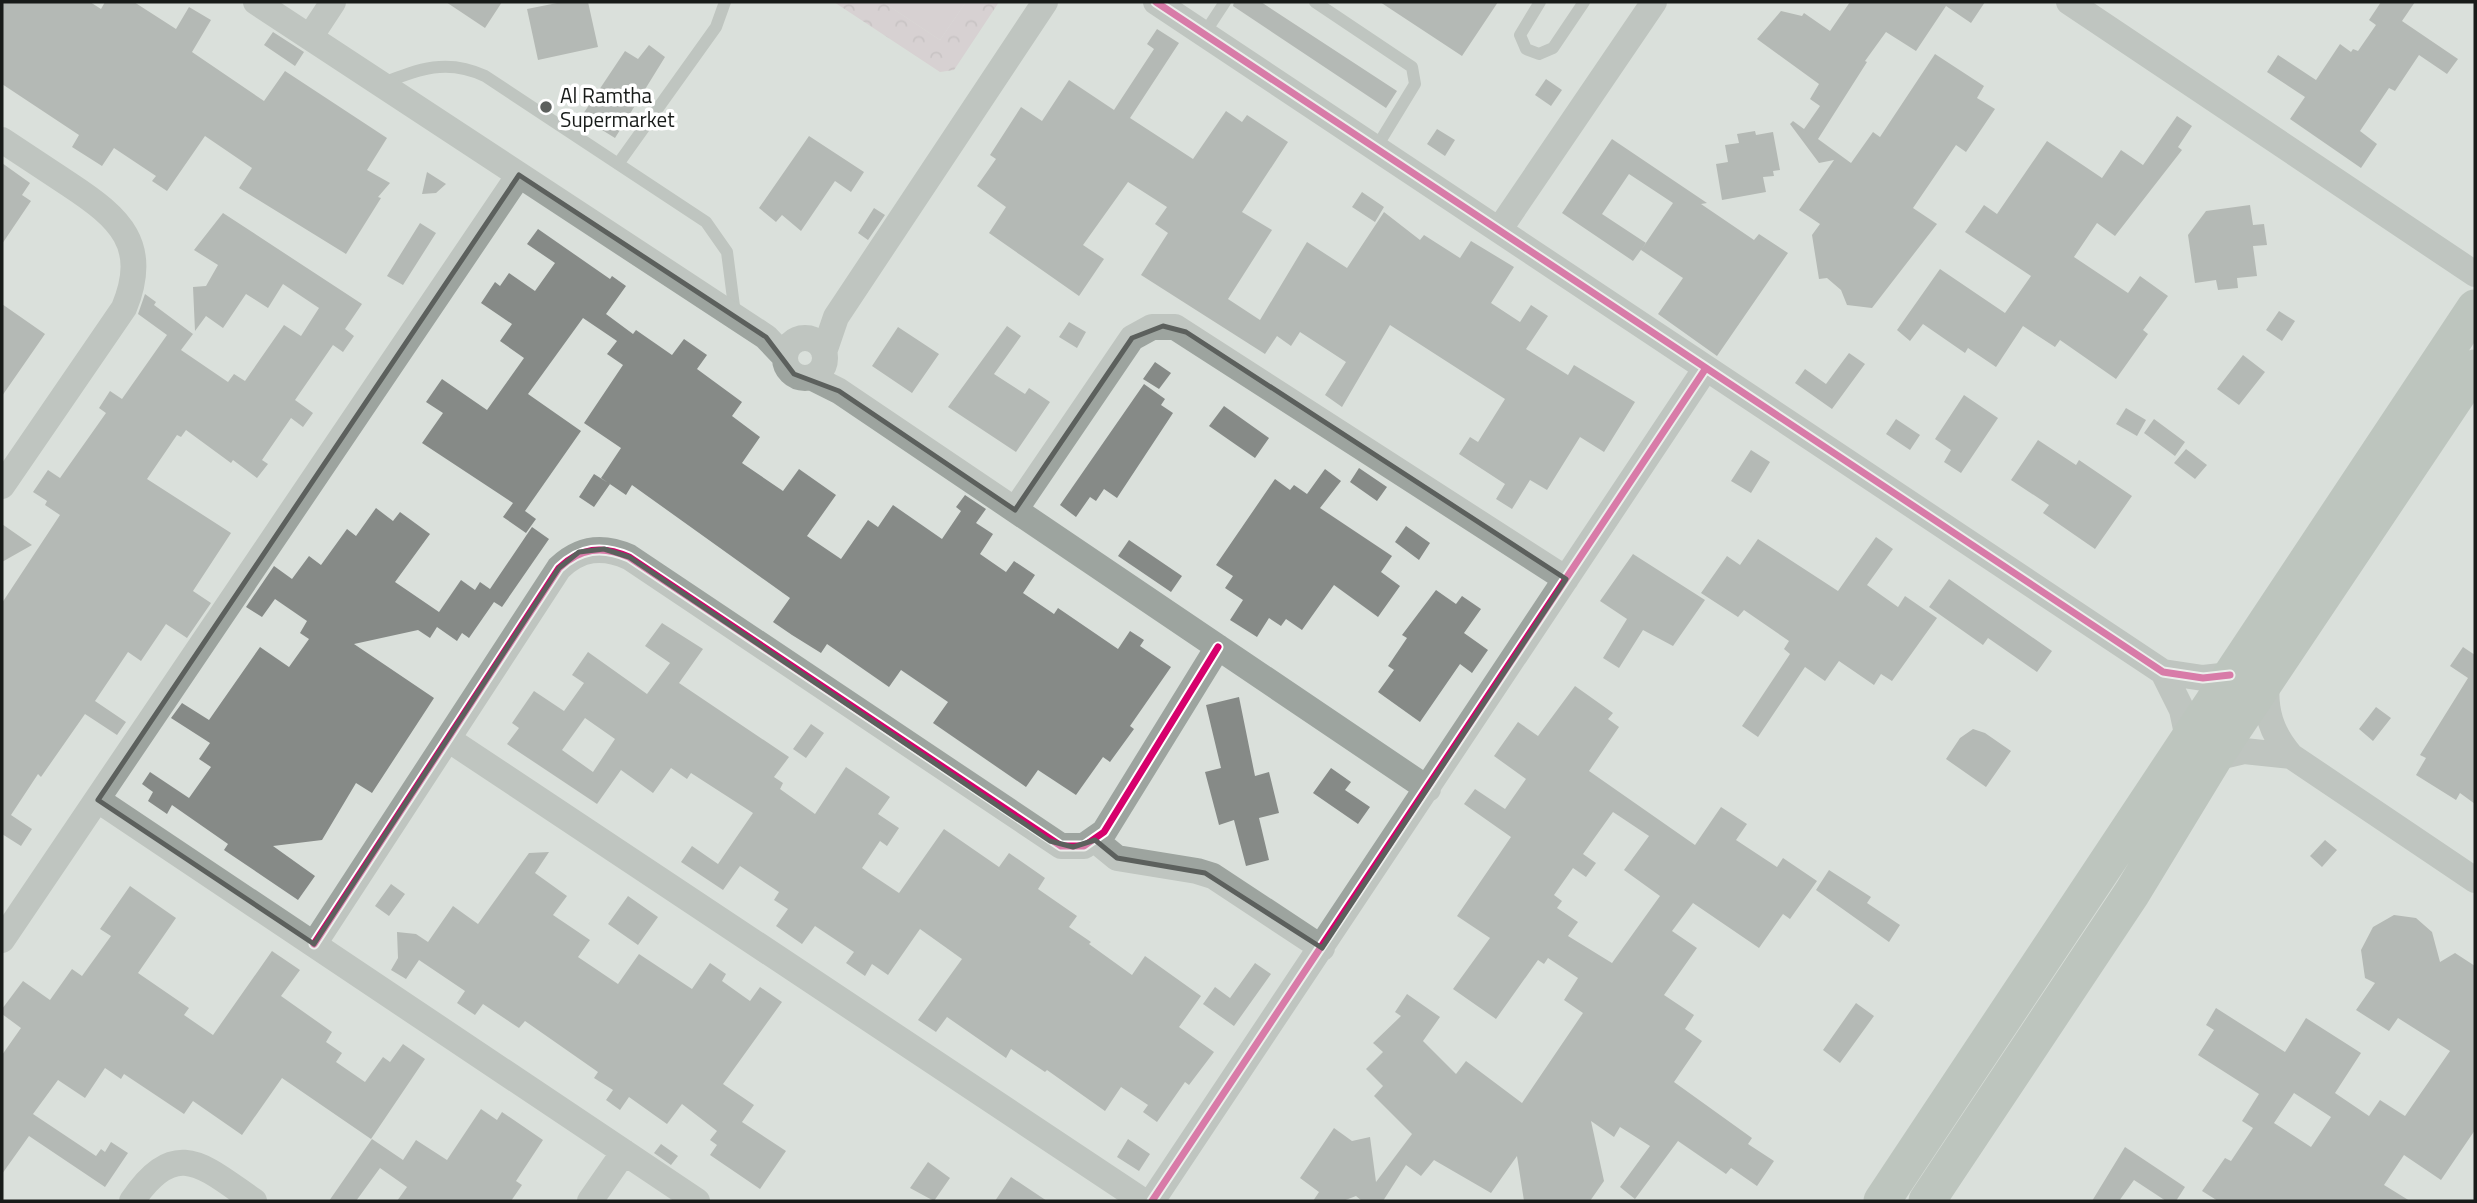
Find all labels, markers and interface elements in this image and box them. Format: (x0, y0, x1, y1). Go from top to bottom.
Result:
place label: Al Ramtha Supermarket (560, 79, 675, 135)
marker: Al Ramtha Supermarket (538, 99, 554, 115)

